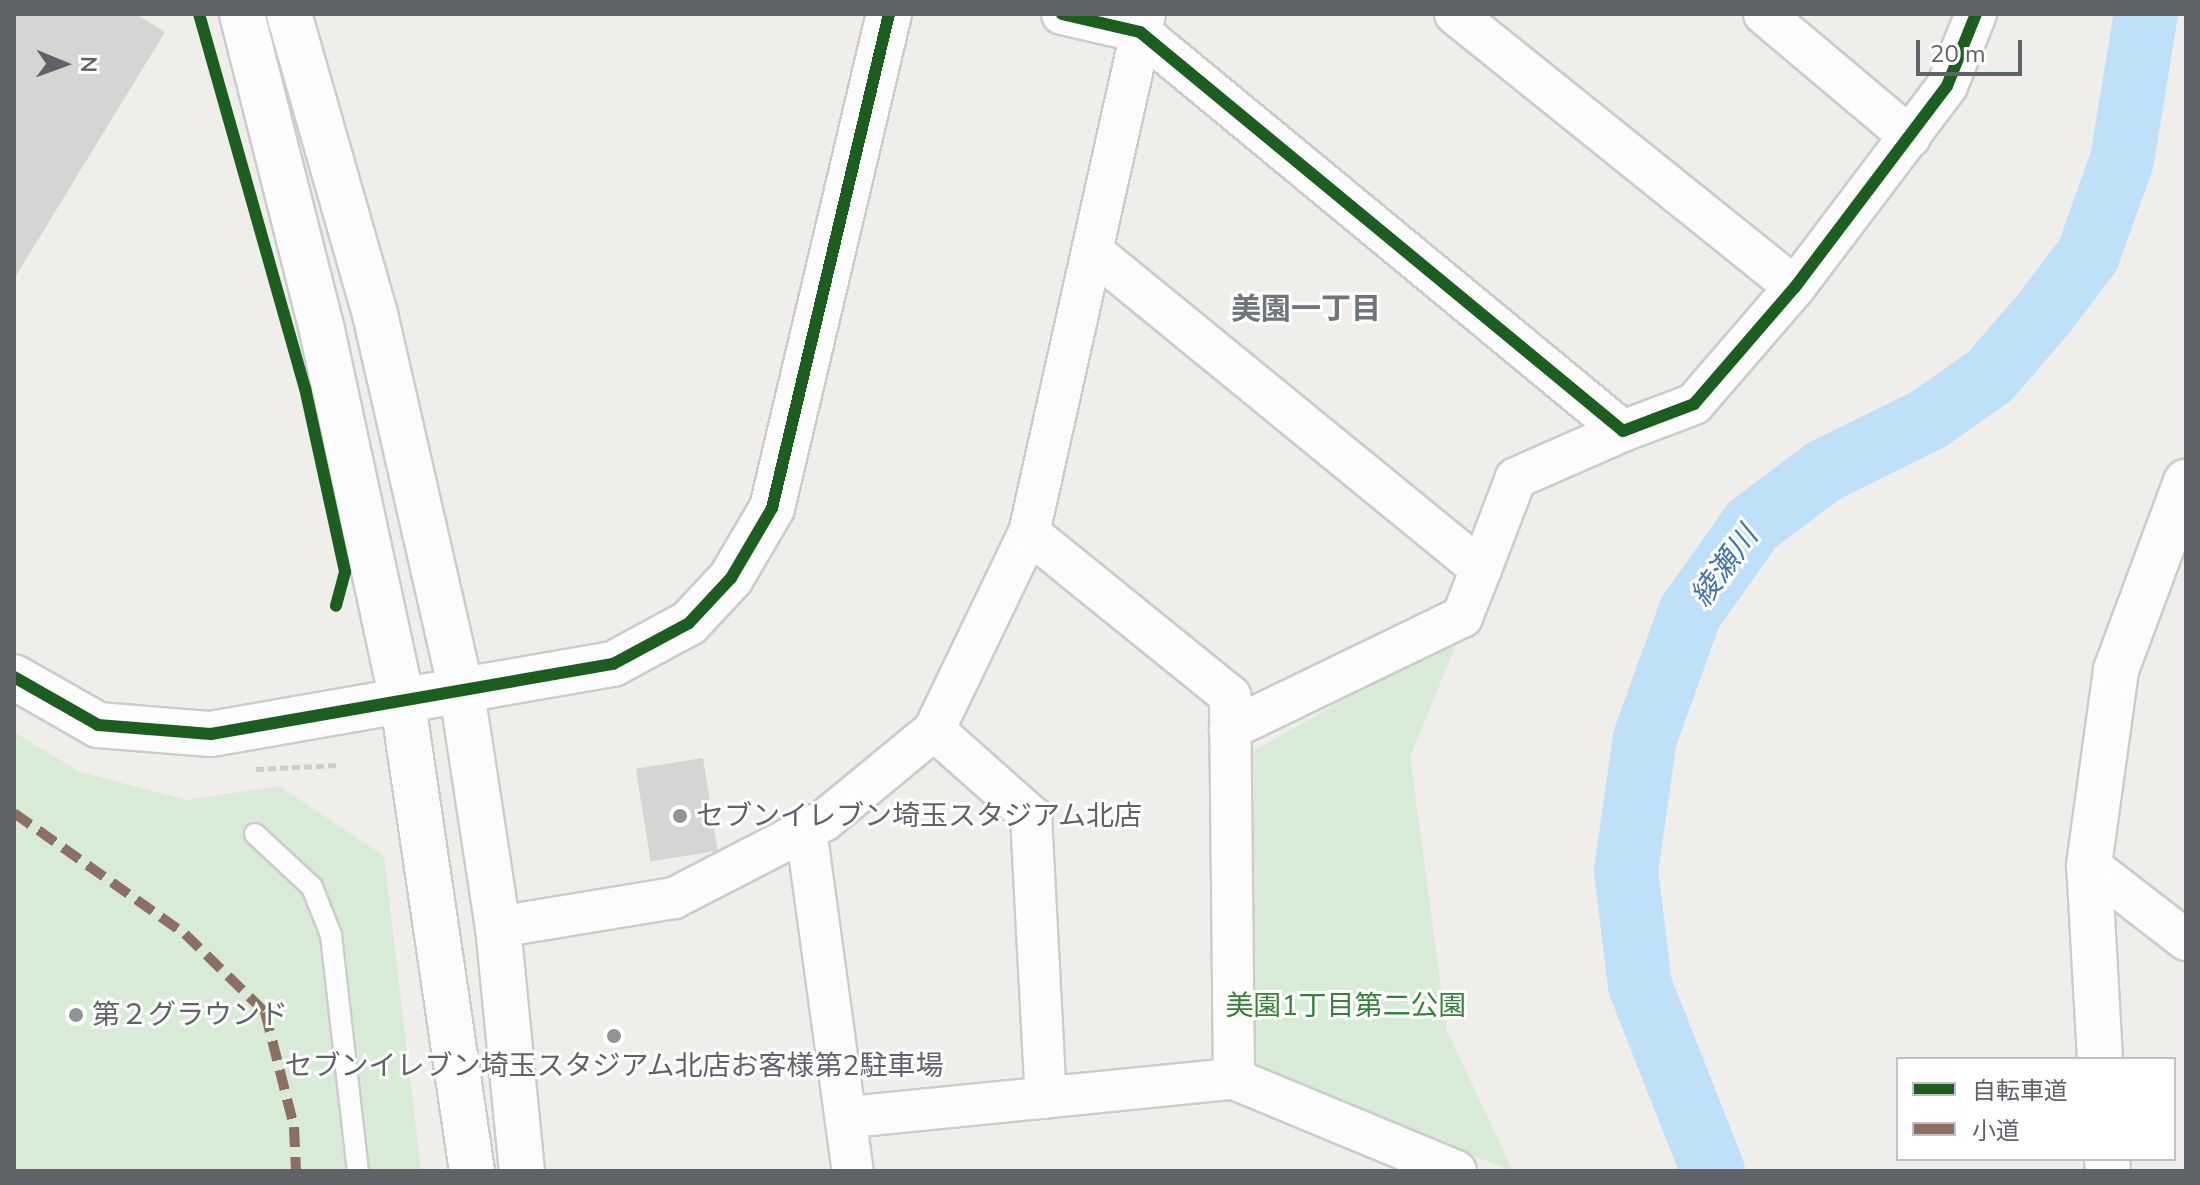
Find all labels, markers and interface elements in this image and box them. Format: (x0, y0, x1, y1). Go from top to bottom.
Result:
north arrow (24, 24, 104, 104)
scale bar (1920, 24, 2026, 74)
text: 20 m (1930, 38, 1986, 70)
text: N (73, 56, 103, 73)
district label: 美園一丁目 (1231, 292, 1381, 328)
water label: 綾瀬川 (1684, 520, 1766, 614)
place label: セブンイレブン埼玉スタジアム北店 (696, 799, 1144, 833)
marker: セブンイレブン埼玉スタジアム北店 (671, 807, 689, 825)
park label: 美園1丁目第二公園 (1226, 989, 1466, 1023)
place label: 第２グラウンド (92, 998, 288, 1032)
marker: 第２グラウンド (67, 1006, 85, 1024)
marker: セブンイレブン埼玉スタジアム北店お客様第2駐車場 (605, 1027, 623, 1045)
place label: セブンイレブン埼玉スタジアム北店お客様第2駐車場 (284, 1049, 944, 1083)
legend (1896, 1057, 2176, 1161)
text: 自転車道 (1972, 1075, 2068, 1107)
text: 小道 (1972, 1115, 2020, 1147)

